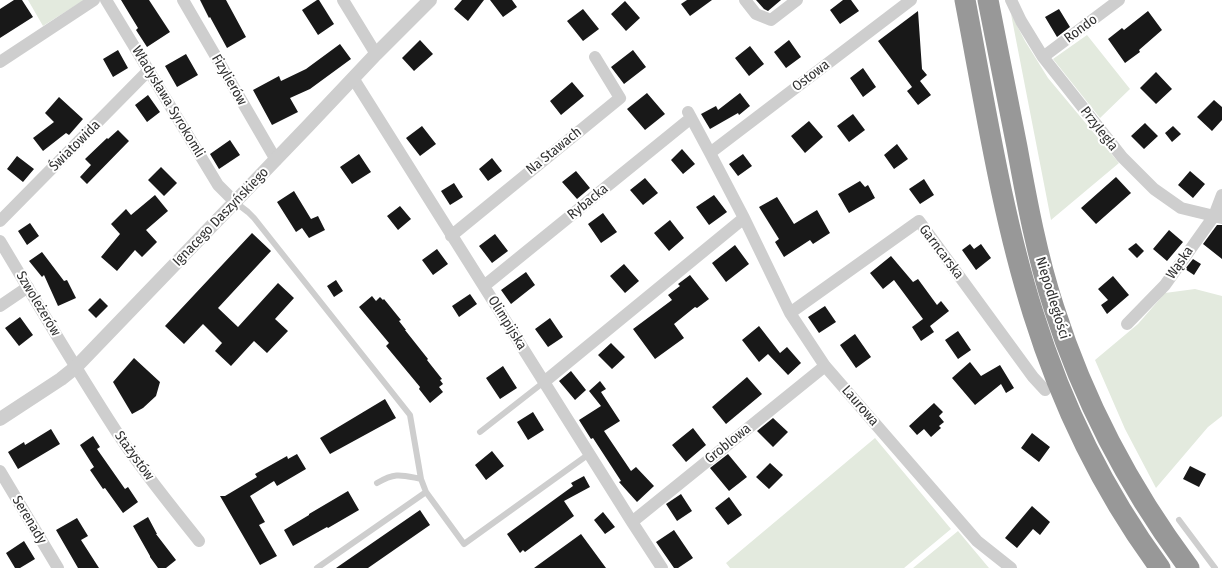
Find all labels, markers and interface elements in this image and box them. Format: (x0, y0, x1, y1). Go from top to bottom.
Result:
street label: Rondo (1061, 11, 1101, 47)
street label: Władysława Syrokomli (128, 43, 208, 161)
street label: Fizylierów (208, 51, 250, 109)
street label: Ostowa (789, 57, 833, 95)
street label: Przyległa (1077, 104, 1121, 154)
street label: Światowida (46, 117, 104, 175)
street label: Na Stawach (523, 124, 585, 178)
street label: Ignacego Daszyńskiego (170, 164, 272, 270)
street label: Rybacka (564, 181, 612, 223)
street label: Garncarska (915, 222, 967, 282)
street label: Wąska (1163, 243, 1197, 283)
street label: Niepodległości (1032, 255, 1072, 341)
street label: Szwoleżerów (12, 269, 64, 339)
street label: Olimpijska (484, 293, 530, 353)
street label: Laurowa (838, 382, 882, 430)
street label: Groblowa (702, 420, 754, 468)
street label: Stażystów (110, 428, 158, 484)
street label: Serenady (8, 493, 50, 547)

